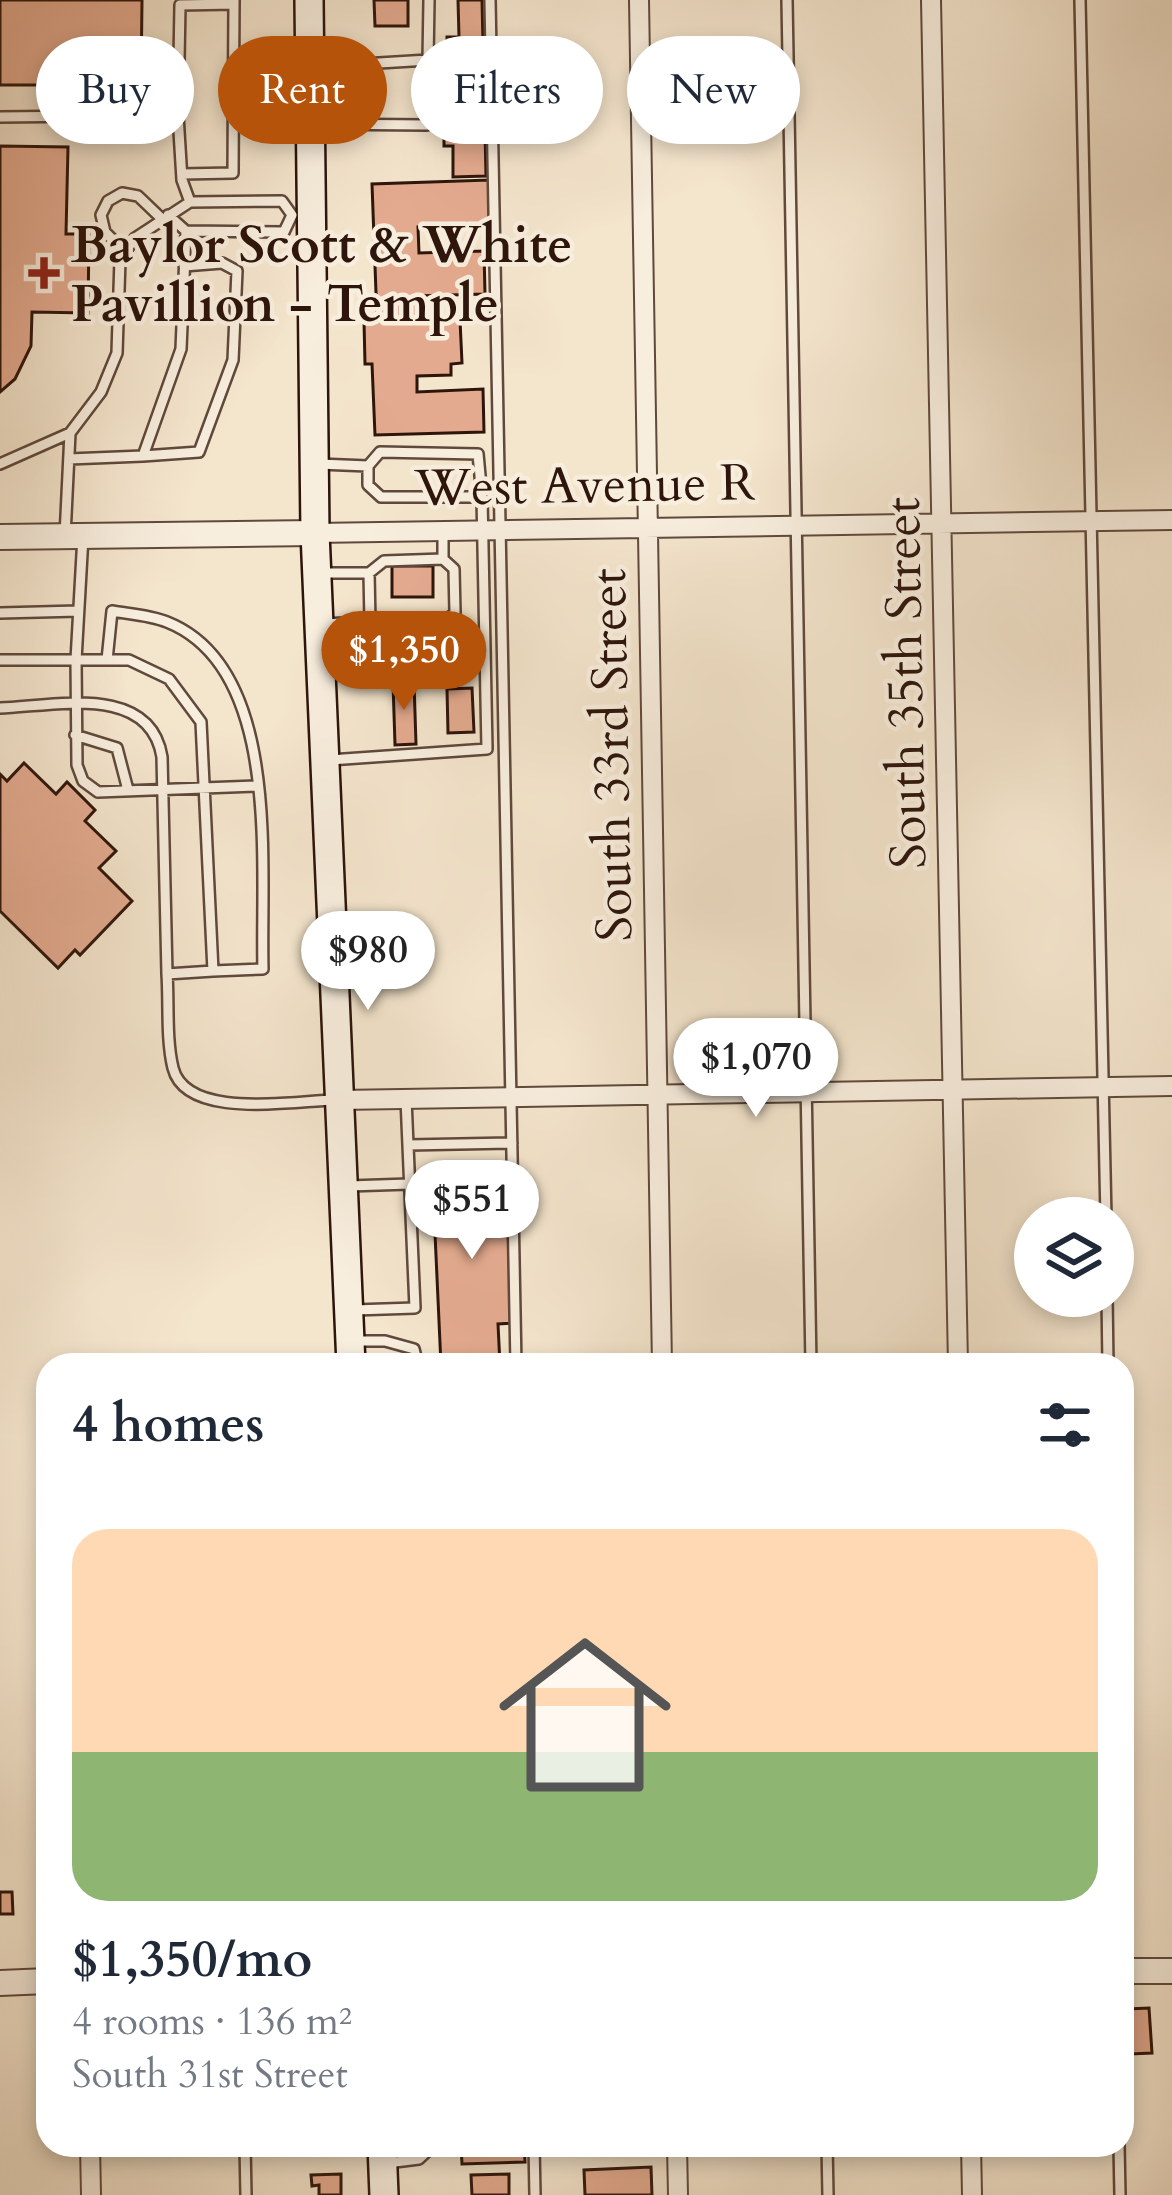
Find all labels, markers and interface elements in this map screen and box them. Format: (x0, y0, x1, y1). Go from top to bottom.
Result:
chip: Buy (36, 36, 194, 144)
chip: Rent (218, 36, 387, 144)
chip: Filters (411, 36, 603, 144)
chip: New (627, 36, 800, 144)
place label: Baylor Scott & White Pavillion - Temple (71, 211, 573, 340)
marker: Baylor Scott & White Pavillion - Temple (28, 257, 60, 289)
street label: West Avenue R (413, 448, 757, 524)
street label: South 35th Street (868, 497, 944, 869)
street label: South 33rd Street (574, 568, 650, 942)
pin: $1,350 (306, 611, 502, 713)
text: $1,350 (348, 623, 460, 676)
pin: $980 (297, 911, 439, 1013)
text: $980 (328, 923, 408, 976)
pin: $1,070 (658, 1018, 854, 1120)
text: $1,070 (700, 1030, 812, 1083)
pin: $551 (401, 1160, 543, 1262)
text: $551 (432, 1172, 512, 1225)
map controls (1014, 1197, 1134, 1317)
button: layers (1014, 1197, 1134, 1317)
text: 4 homes (72, 1390, 264, 1460)
icon: filters (1032, 1392, 1098, 1458)
icon: home (477, 1607, 693, 1823)
text: $1,350/mo (72, 1925, 312, 1995)
text: 4 rooms · 136 m² (72, 1995, 352, 2048)
text: South 31st Street (72, 2048, 348, 2101)

